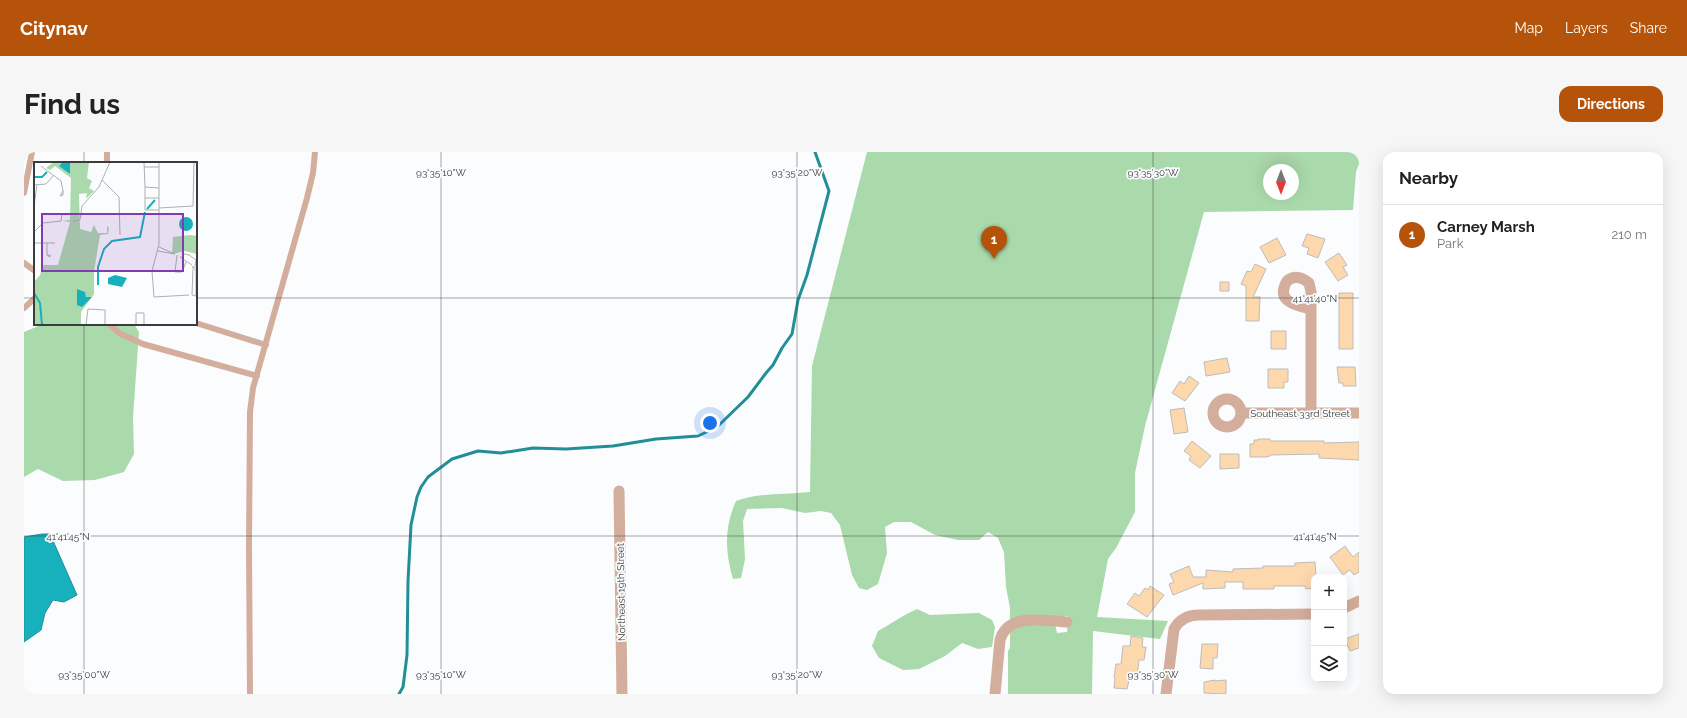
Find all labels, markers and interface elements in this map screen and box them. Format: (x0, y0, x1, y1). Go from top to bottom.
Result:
text: Citynav (20, 17, 88, 39)
text: Map (1515, 20, 1543, 36)
text: Layers (1565, 20, 1608, 36)
text: Share (1630, 20, 1667, 36)
button: Directions (1559, 86, 1663, 122)
text: Find us (24, 88, 120, 121)
inset map (34, 162, 197, 325)
north arrow (1263, 164, 1299, 200)
text: 93°35'10"W (416, 167, 467, 178)
text: 93°35'20"W (772, 167, 823, 178)
text: 93°35'30"W (1128, 167, 1179, 178)
text: Nearby (1399, 168, 1458, 188)
text: Carney Marsh (1437, 218, 1535, 236)
pin: 1 (981, 226, 1007, 259)
text: 1 (1409, 227, 1415, 242)
text: 210 m (1611, 227, 1647, 242)
text: Park (1437, 236, 1464, 251)
text: 41°41'40"N (1293, 293, 1337, 304)
street label: Southeast 33rd Street (1250, 408, 1351, 419)
your location (700, 413, 720, 433)
text: 41°41'45"N (46, 531, 90, 542)
text: 41°41'45"N (1293, 531, 1337, 542)
street label: Northeast 19th Street (615, 542, 627, 641)
map controls (1311, 574, 1347, 682)
button: + (1311, 574, 1347, 610)
button: − (1311, 610, 1347, 646)
button: layers (1311, 646, 1347, 682)
text: 93°35'00"W (58, 669, 110, 680)
text: 93°35'10"W (416, 669, 467, 680)
text: 93°35'20"W (772, 669, 823, 680)
text: 93°35'30"W (1128, 669, 1179, 680)

